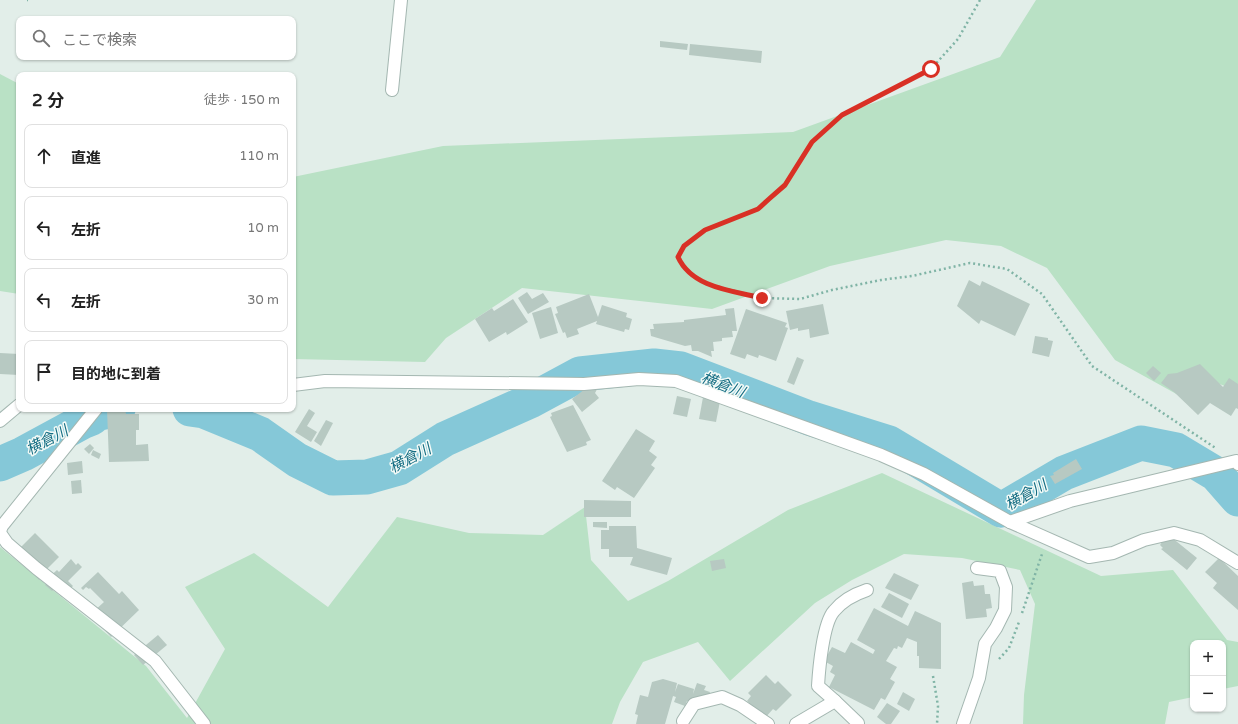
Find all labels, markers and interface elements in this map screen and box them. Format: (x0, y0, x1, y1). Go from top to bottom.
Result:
search box (16, 16, 296, 60)
icon: search (30, 27, 52, 49)
text: ここで検索 (62, 31, 137, 49)
route start (922, 60, 940, 78)
text: 2 分 (32, 90, 64, 111)
text: 徒歩 · 150 m (204, 92, 280, 108)
icon: ahead (33, 145, 55, 167)
text: 110 m (239, 148, 279, 164)
text: 直進 (71, 149, 101, 167)
icon: left (33, 217, 55, 239)
text: 10 m (247, 220, 279, 236)
text: 左折 (71, 221, 101, 239)
icon: left (33, 289, 55, 311)
route end (753, 289, 771, 307)
text: 30 m (247, 292, 279, 308)
text: 左折 (71, 293, 101, 311)
icon: arrive (33, 361, 55, 383)
text: 目的地に到着 (71, 365, 161, 383)
water label: 横倉川 (699, 369, 749, 402)
water label: 横倉川 (23, 421, 73, 459)
water label: 横倉川 (386, 439, 436, 477)
water label: 横倉川 (1002, 475, 1052, 514)
map controls (1190, 640, 1226, 712)
button: + (1190, 640, 1226, 676)
button: − (1190, 676, 1226, 712)

